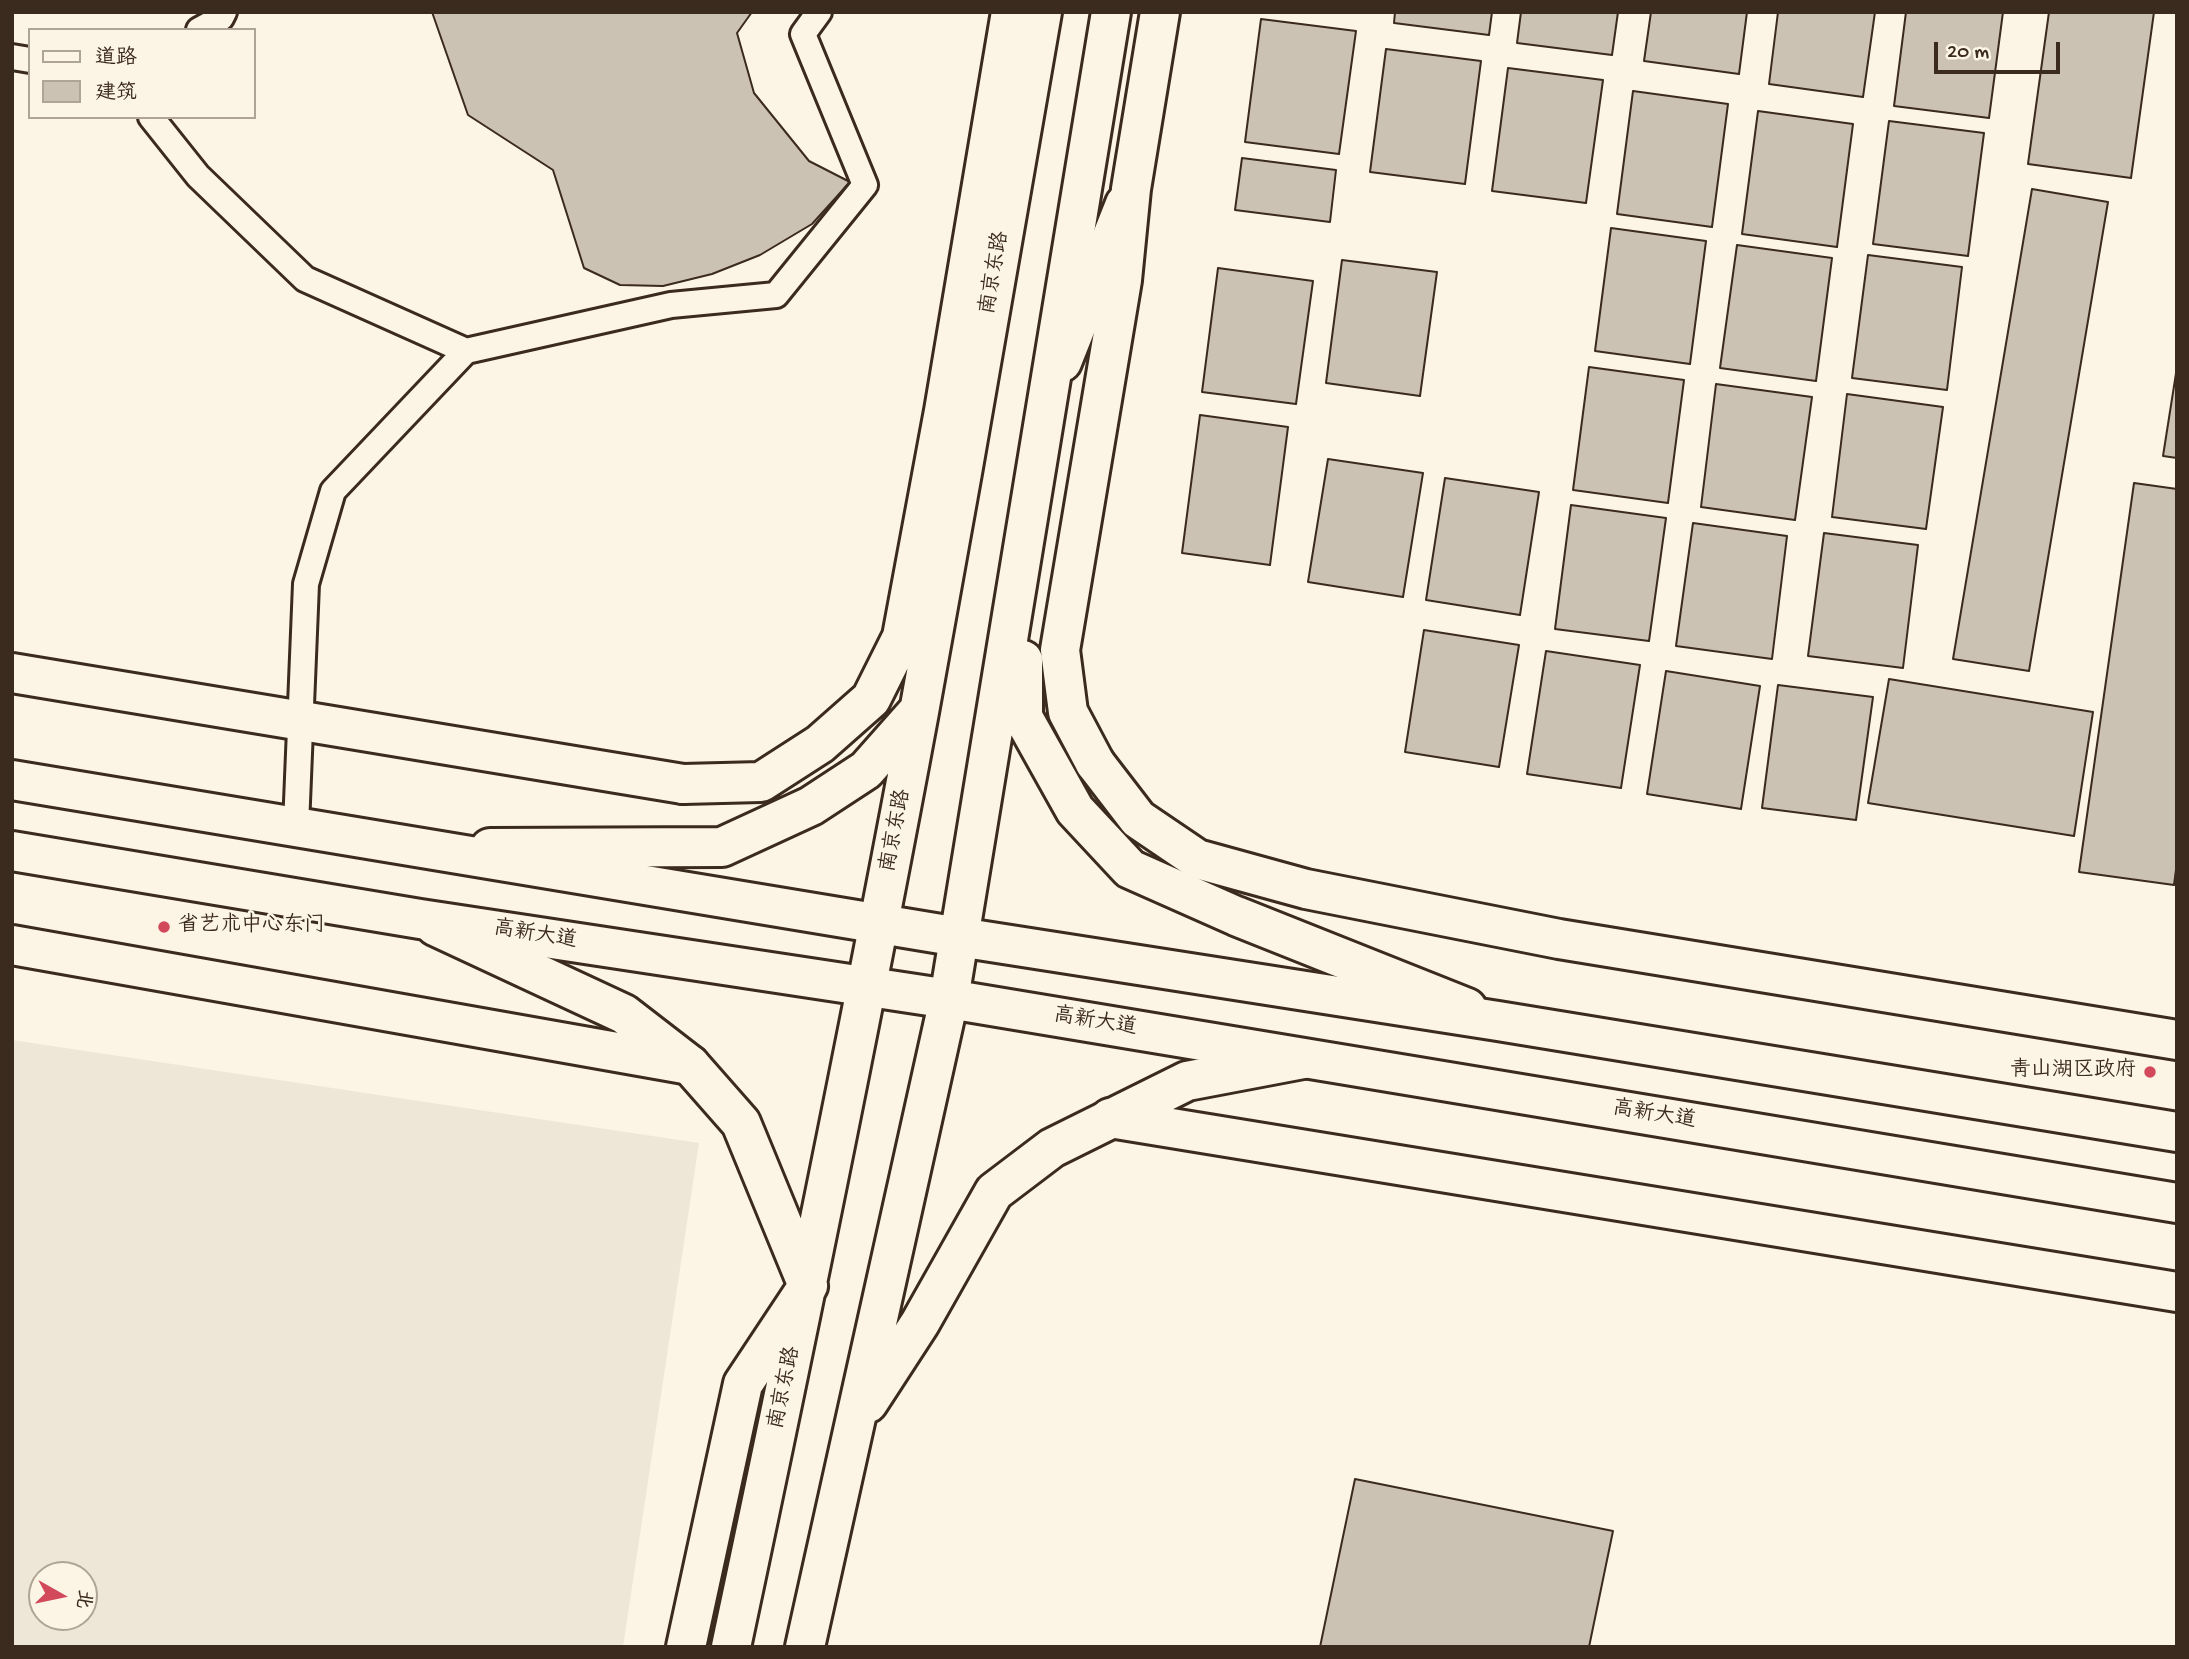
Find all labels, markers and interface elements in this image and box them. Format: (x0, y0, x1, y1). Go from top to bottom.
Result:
legend (28, 28, 256, 119)
scale bar (1937, 28, 2063, 72)
text: 20 m (1947, 41, 1989, 66)
text: 道路 (95, 47, 137, 72)
text: 建筑 (95, 82, 137, 107)
street label: 南京东路 (976, 229, 1016, 317)
street label: 南京东路 (877, 787, 917, 875)
place label: 省艺术中心东门 (178, 914, 325, 940)
street label: 高新大道 (492, 917, 578, 955)
marker: 省艺术中心东门 (156, 919, 172, 935)
street label: 高新大道 (1052, 1004, 1138, 1042)
place label: 青山湖区政府 (2010, 1059, 2136, 1085)
marker: 青山湖区政府 (2142, 1064, 2158, 1080)
street label: 高新大道 (1611, 1097, 1697, 1135)
street label: 南京东路 (765, 1344, 807, 1432)
north arrow (28, 1561, 98, 1631)
text: 北 (69, 1588, 95, 1610)

